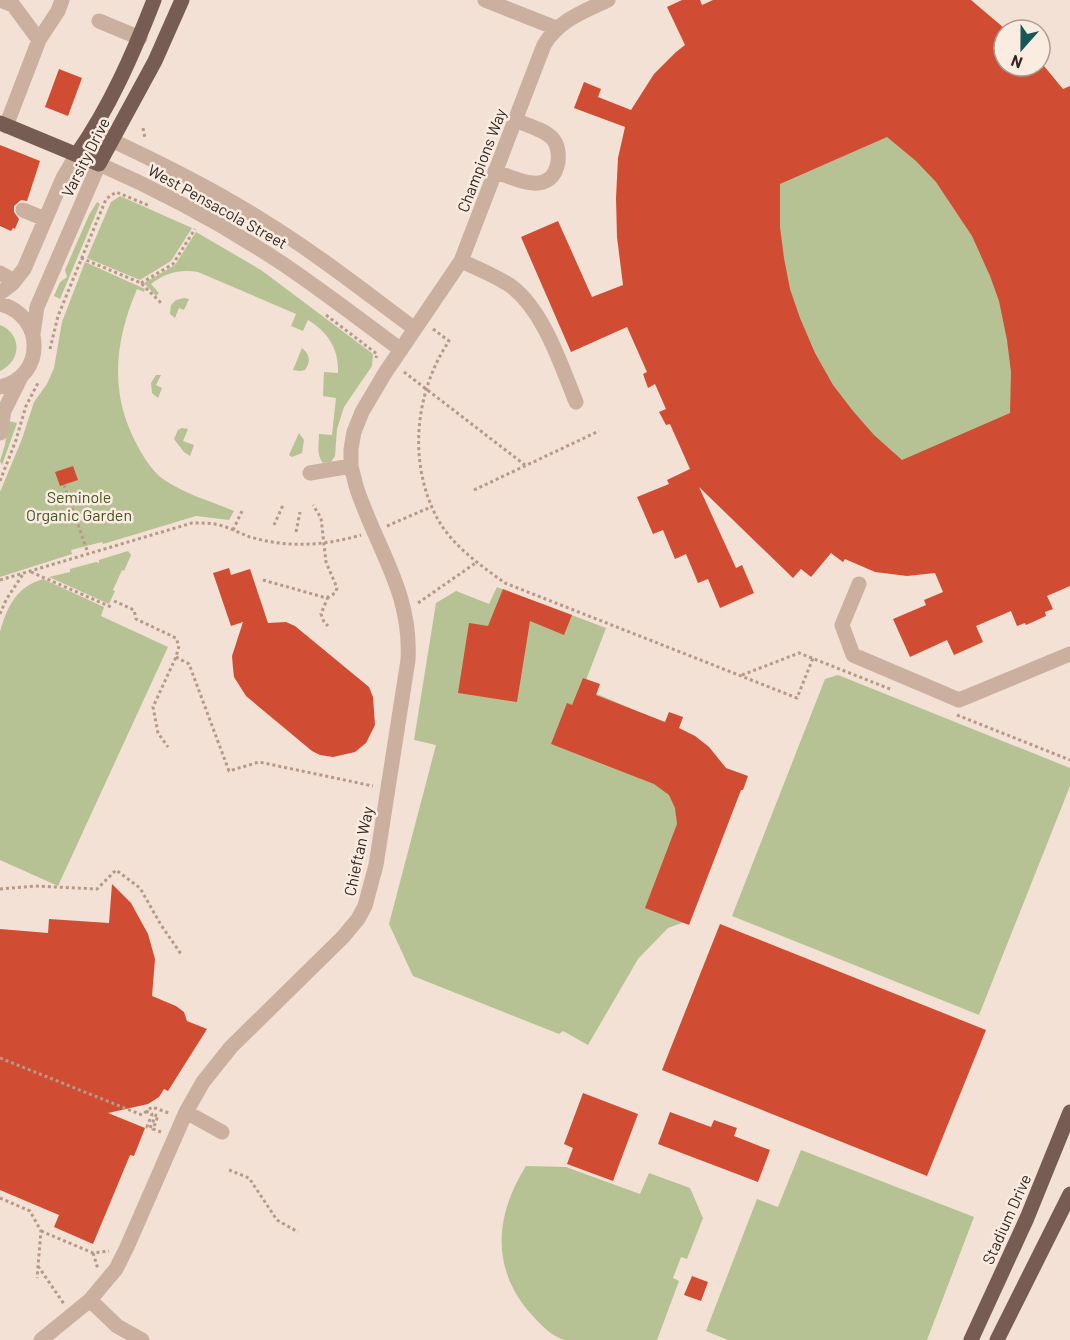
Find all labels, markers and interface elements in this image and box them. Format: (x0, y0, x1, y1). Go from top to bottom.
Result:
north arrow (992, 18, 1052, 78)
text: N (1008, 52, 1025, 73)
street label: Champions Way (452, 105, 510, 215)
street label: Varsity Drive (57, 114, 113, 200)
street label: West Pensacola Street (145, 160, 291, 252)
park label: Seminole Organic Garden (26, 487, 132, 524)
street label: Chieftan Way (339, 804, 377, 898)
street label: Stadium Drive (978, 1171, 1034, 1267)

